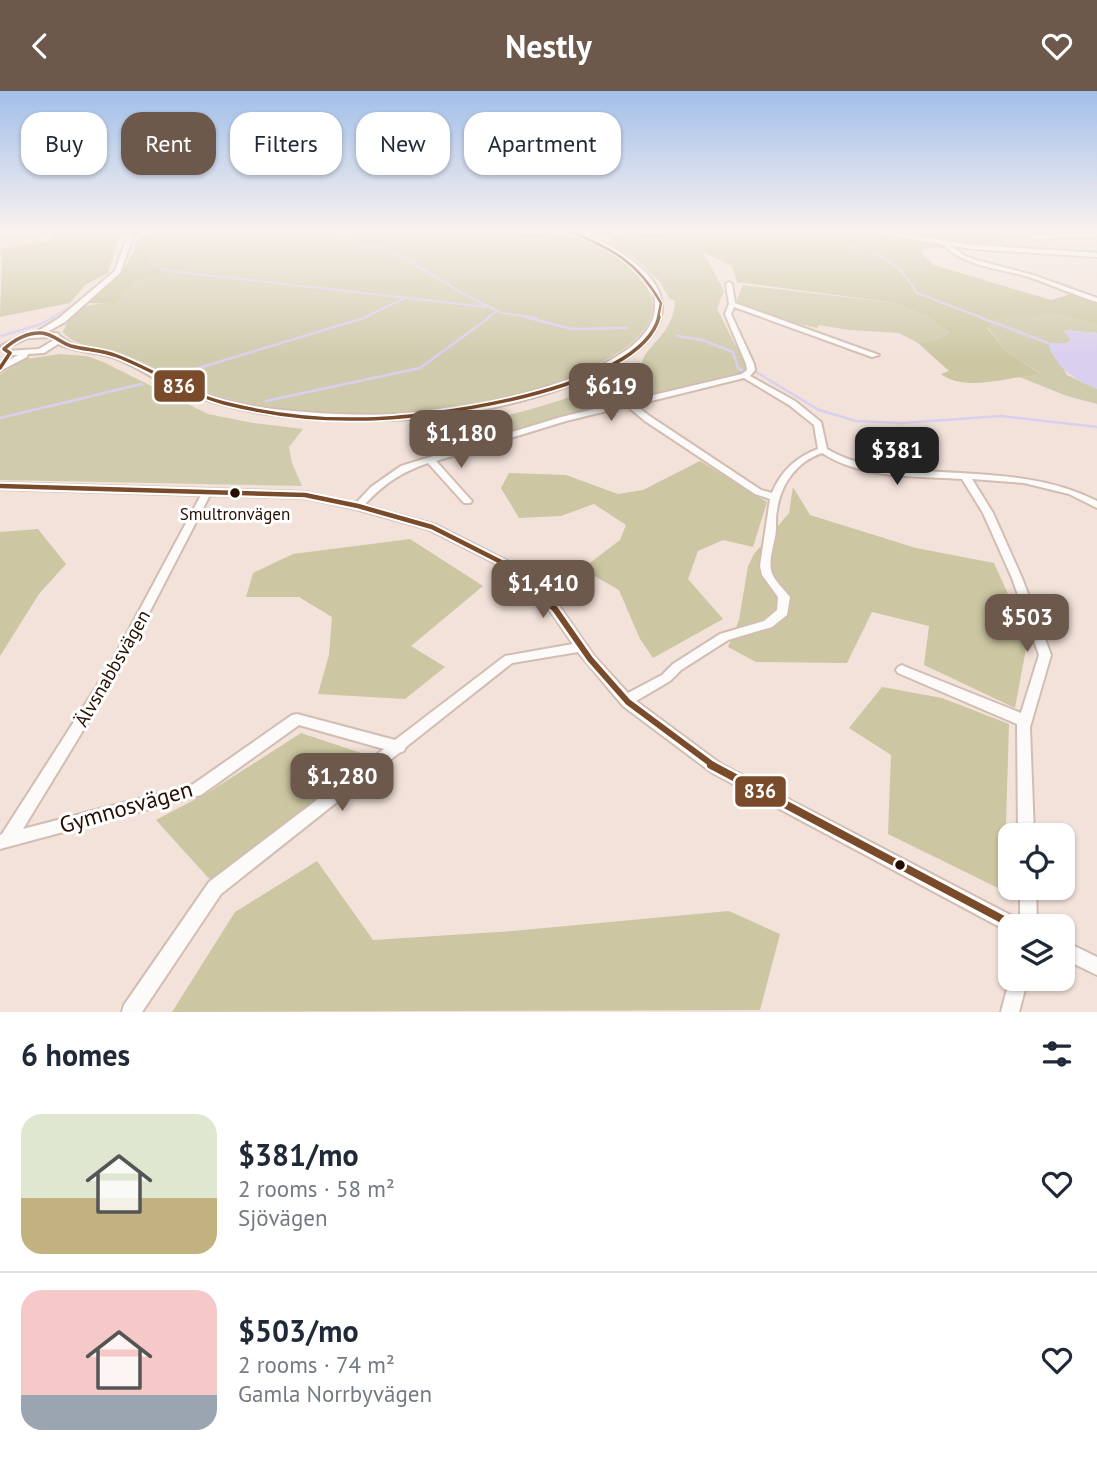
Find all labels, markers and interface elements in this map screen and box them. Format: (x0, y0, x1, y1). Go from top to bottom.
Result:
text: Nestly (505, 25, 592, 67)
icon: back (21, 27, 59, 65)
icon: heart (1038, 27, 1076, 65)
chip: Buy (21, 112, 107, 175)
chip: Rent (121, 112, 216, 175)
chip: Filters (230, 112, 342, 175)
chip: New (356, 112, 450, 175)
chip: Apartment (464, 112, 621, 175)
pin: $619 (570, 363, 652, 423)
line badge: 836 (153, 369, 206, 403)
text: $619 (585, 371, 637, 400)
text: 836 (163, 374, 195, 398)
pin: $1,180 (404, 411, 518, 470)
text: $1,180 (425, 418, 497, 447)
pin: $381 (856, 427, 938, 487)
text: $381 (871, 435, 923, 464)
marker: Smultronvägen (228, 486, 242, 500)
place label: Smultronvägen (180, 503, 290, 525)
pin: $1,410 (486, 561, 600, 620)
text: $1,410 (507, 568, 579, 597)
pin: $503 (986, 595, 1068, 654)
text: $503 (1001, 602, 1053, 631)
street label: Älvsnabbsvägen (69, 605, 155, 731)
pin: $1,280 (285, 753, 399, 813)
text: $1,280 (306, 761, 378, 790)
street label: Gymnosvägen (56, 774, 196, 839)
line badge: 836 (734, 775, 787, 808)
text: 836 (744, 779, 776, 803)
map controls (998, 823, 1075, 991)
button: locate (998, 823, 1075, 900)
unlabelled marker (893, 858, 907, 872)
button: layers (998, 914, 1075, 991)
text: 6 homes (21, 1035, 130, 1074)
icon: filters (1038, 1035, 1076, 1073)
text: $381/mo (238, 1135, 359, 1174)
icon: home (77, 1142, 161, 1226)
icon: heart (1038, 1165, 1076, 1203)
text: 2 rooms · 58 m² (238, 1174, 395, 1203)
text: Sjövägen (238, 1203, 328, 1232)
text: $503/mo (238, 1311, 359, 1350)
icon: home (77, 1318, 161, 1402)
icon: heart (1038, 1341, 1076, 1379)
text: 2 rooms · 74 m² (238, 1350, 395, 1379)
text: Gamla Norrbyvägen (238, 1379, 432, 1408)

